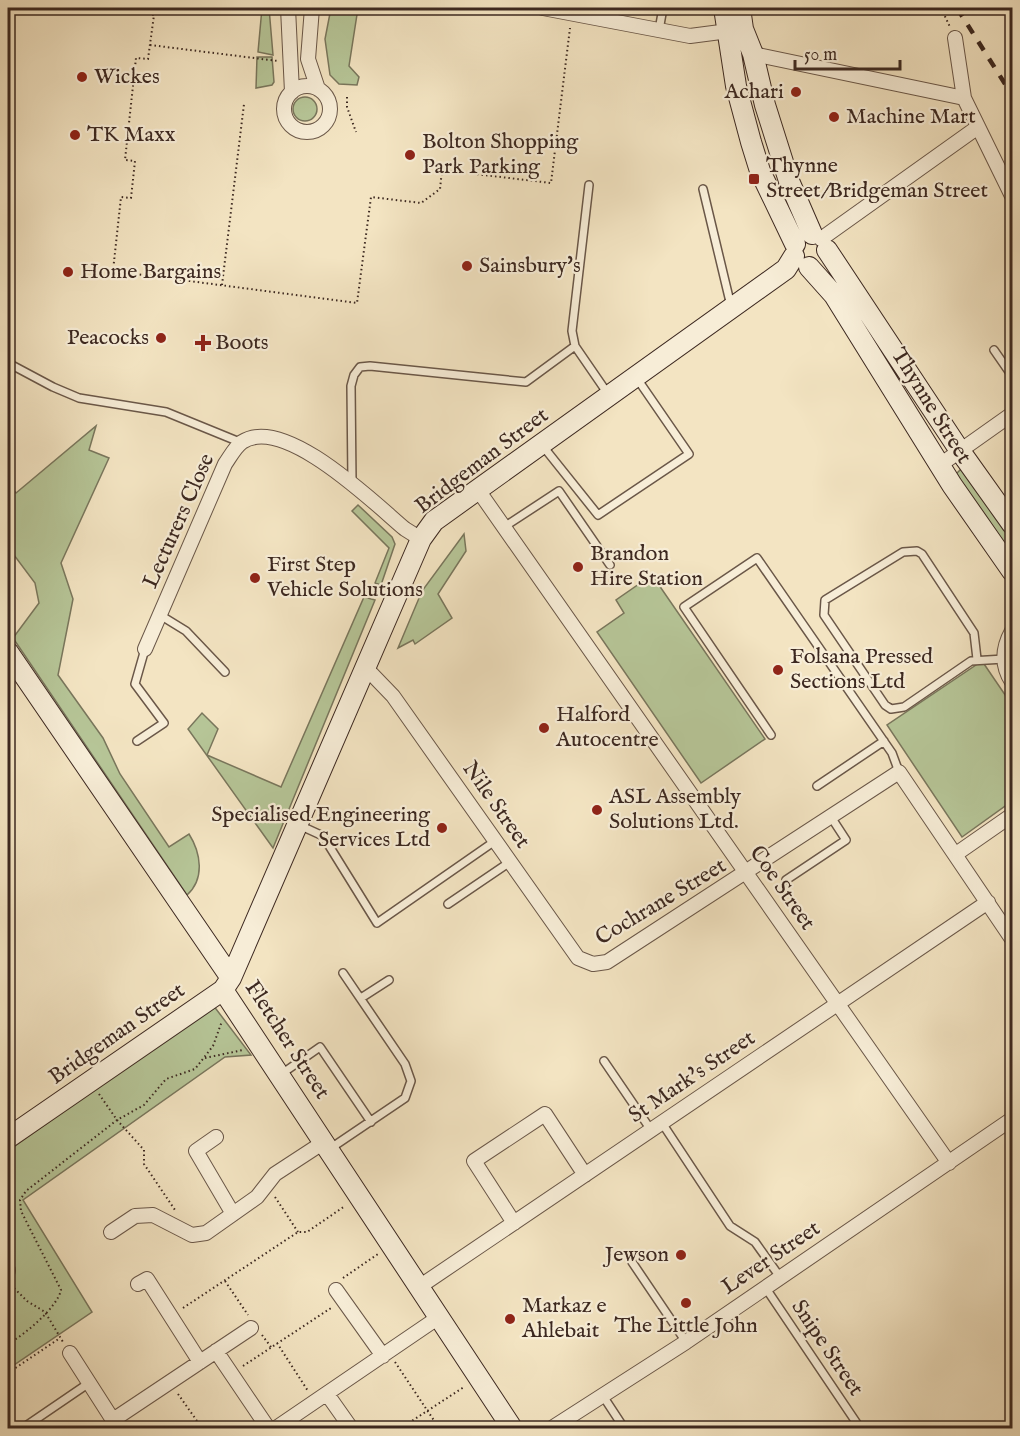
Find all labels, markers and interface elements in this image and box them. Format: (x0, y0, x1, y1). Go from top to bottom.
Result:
scale bar (795, 33, 900, 71)
text: 50 m (804, 44, 837, 67)
place label: Wickes (94, 63, 160, 91)
marker: Wickes (75, 70, 89, 84)
place label: Achari (724, 78, 784, 106)
marker: Achari (789, 85, 803, 99)
place label: Machine Mart (846, 103, 976, 131)
marker: Machine Mart (827, 110, 841, 124)
place label: TK Maxx (87, 121, 176, 149)
marker: TK Maxx (68, 128, 82, 142)
place label: Bolton Shopping Park Parking (422, 128, 579, 181)
marker: Bolton Shopping Park Parking (403, 148, 417, 162)
place label: Thynne Street/Bridgeman Street (766, 152, 988, 205)
marker: Thynne Street/Bridgeman Street (747, 172, 761, 186)
place label: Sainsbury's (479, 252, 581, 280)
place label: Home Bargains (80, 258, 221, 286)
marker: Sainsbury's (460, 259, 474, 273)
marker: Home Bargains (61, 265, 75, 279)
place label: Peacocks (67, 324, 149, 352)
place label: Boots (215, 329, 269, 357)
marker: Peacocks (154, 331, 168, 345)
marker: Boots (196, 336, 210, 350)
street label: Thynne Street (884, 343, 978, 470)
street label: Bridgeman Street (410, 401, 555, 520)
street label: Lecturers Close (137, 449, 221, 593)
place label: Brandon Hire Station (590, 540, 703, 593)
place label: First Step Vehicle Solutions (266, 551, 423, 604)
marker: Brandon Hire Station (571, 560, 585, 574)
marker: First Step Vehicle Solutions (248, 571, 262, 585)
place label: Folsana Pressed Sections Ltd (790, 643, 933, 696)
marker: Folsana Pressed Sections Ltd (771, 663, 785, 677)
place label: Halford Autocentre (555, 701, 659, 754)
marker: Halford Autocentre (537, 721, 551, 735)
street label: Nile Street (456, 756, 536, 854)
place label: ASL Assembly Solutions Ltd. (608, 783, 741, 836)
place label: Specialised Engineering Services Ltd (211, 801, 431, 854)
marker: ASL Assembly Solutions Ltd. (590, 803, 604, 817)
marker: Specialised Engineering Services Ltd (435, 821, 449, 835)
street label: Coe Street (743, 840, 822, 936)
street label: Cochrane Street (591, 852, 732, 952)
street label: Fletcher Street (238, 975, 336, 1105)
street label: Bridgeman Street (43, 976, 191, 1091)
street label: St Mark's Street (623, 1024, 761, 1130)
street label: Lever Street (716, 1214, 826, 1301)
place label: Jewson (602, 1241, 669, 1269)
marker: Jewson (674, 1248, 688, 1262)
place label: Markaz e Ahlebait (521, 1292, 607, 1345)
street label: Snipe Street (785, 1294, 870, 1402)
marker: The Little John (679, 1296, 693, 1310)
marker: Markaz e Ahlebait (503, 1312, 517, 1326)
place label: The Little John (614, 1312, 758, 1340)

